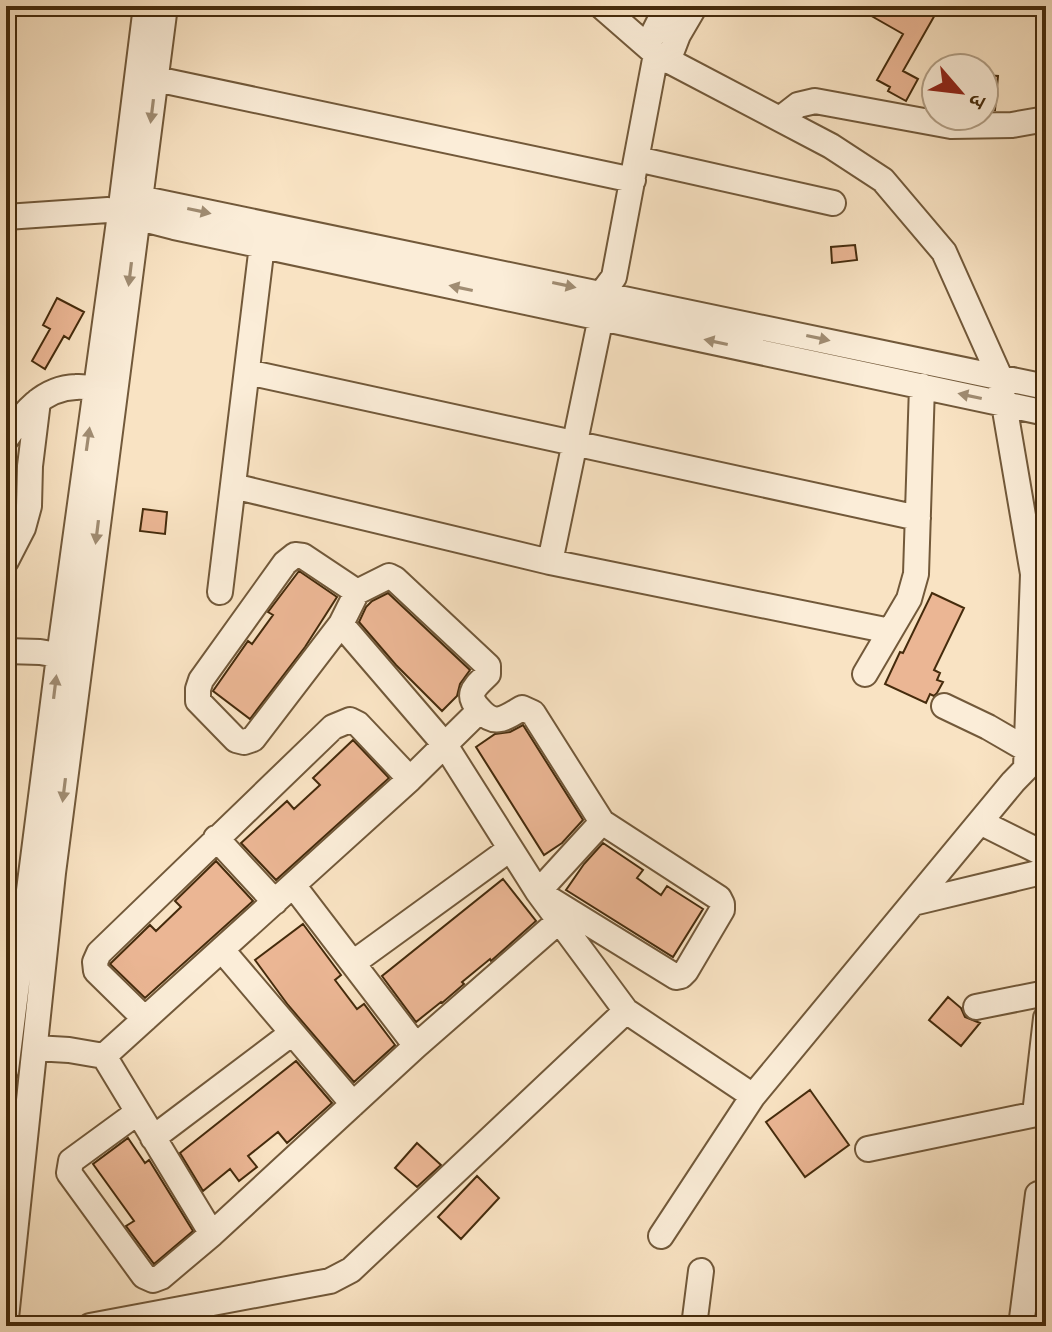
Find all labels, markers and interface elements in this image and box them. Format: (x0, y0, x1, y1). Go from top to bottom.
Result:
north arrow (920, 52, 1000, 132)
text: उ (962, 88, 993, 114)
one-way arrow (145, 99, 158, 124)
one-way arrow (187, 205, 212, 218)
one-way arrow (124, 262, 137, 287)
one-way arrow (551, 280, 576, 292)
one-way arrow (449, 281, 474, 293)
one-way arrow (806, 332, 831, 345)
one-way arrow (703, 335, 728, 347)
one-way arrow (957, 389, 982, 402)
one-way arrow (82, 426, 95, 451)
one-way arrow (90, 520, 103, 545)
one-way arrow (49, 674, 62, 699)
one-way arrow (57, 778, 70, 803)

